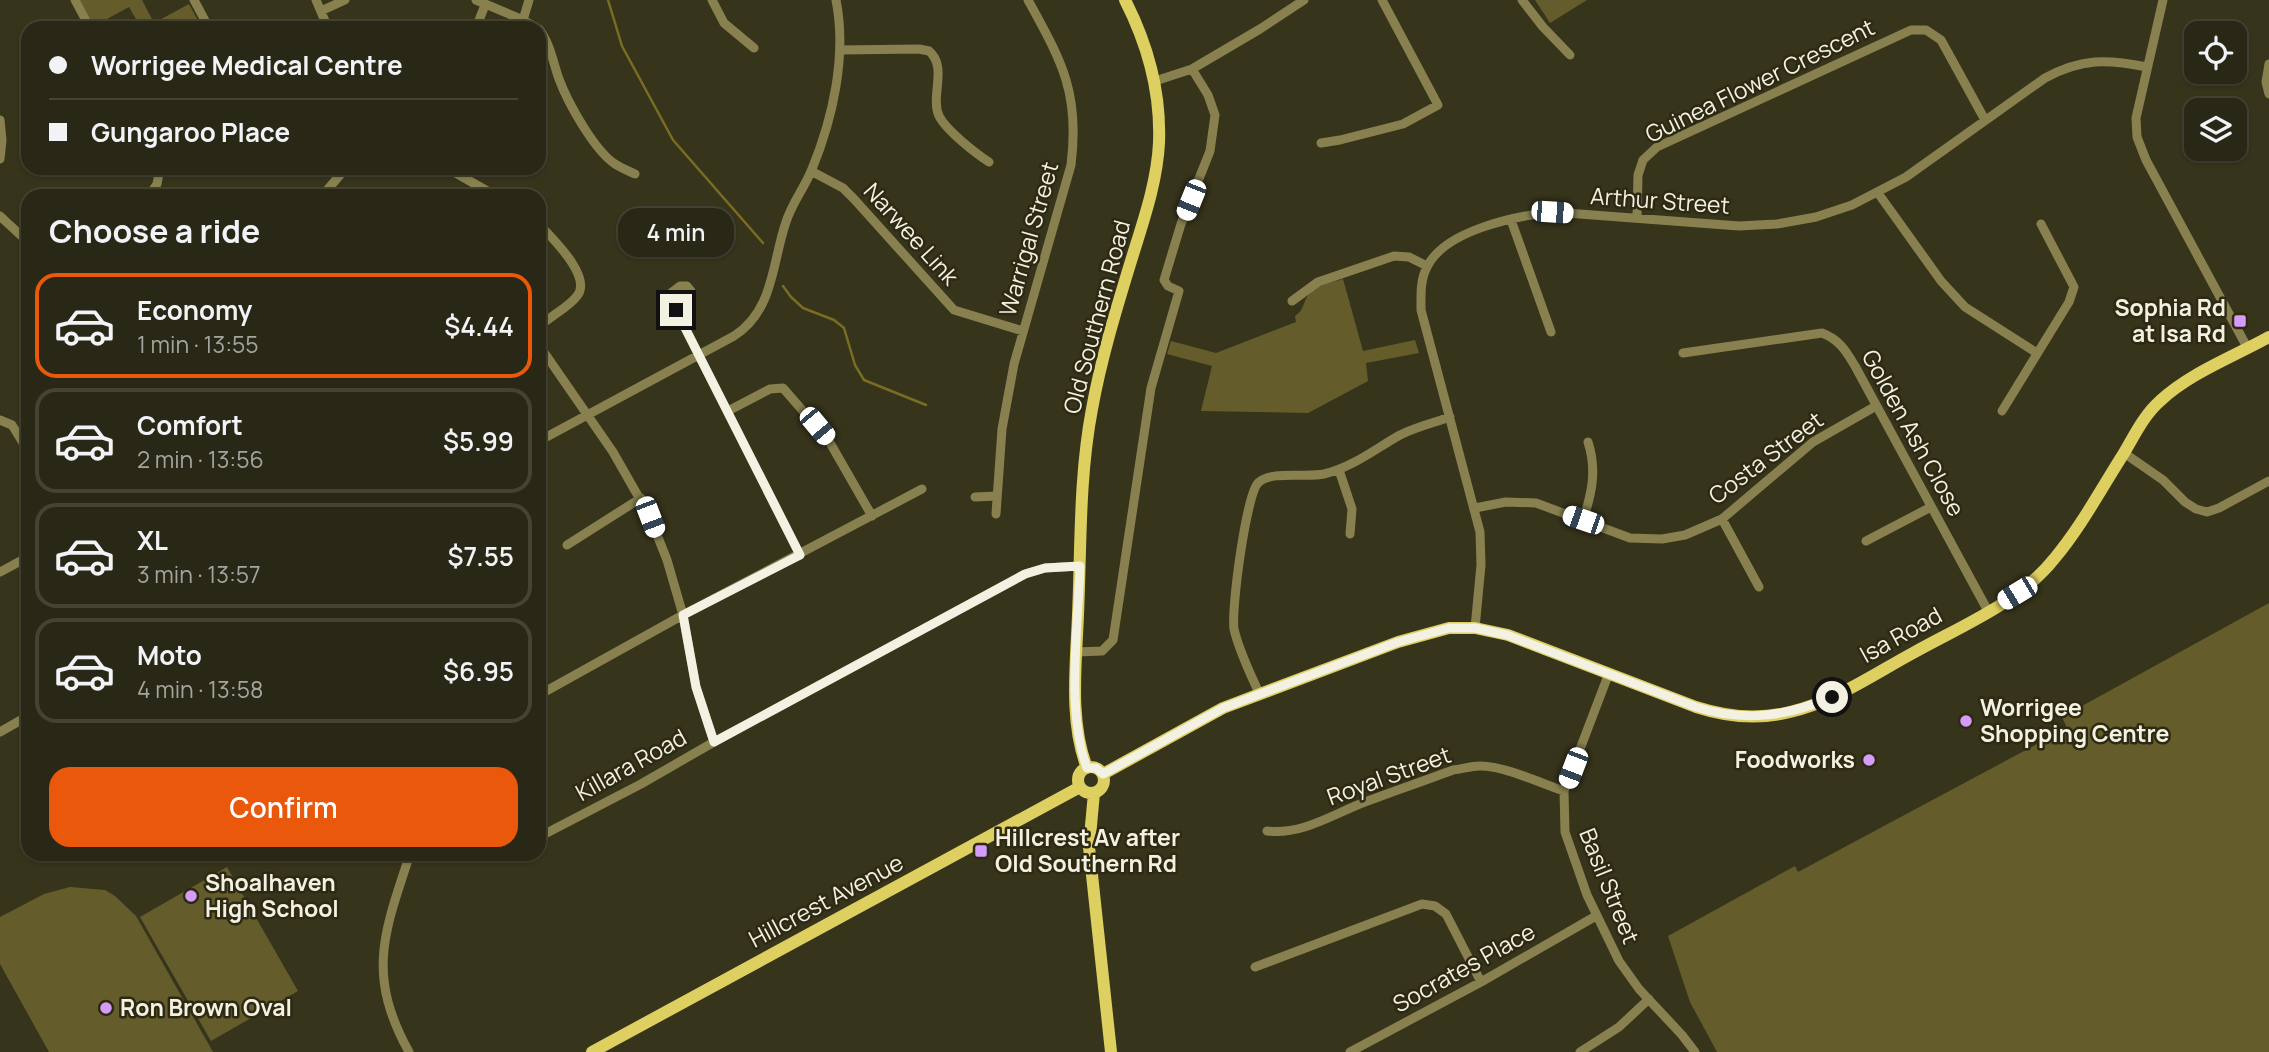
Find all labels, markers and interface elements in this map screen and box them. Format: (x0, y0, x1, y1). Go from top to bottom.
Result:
street label: Guinea Flower Crescent (1640, 11, 1880, 150)
map controls (2184, 21, 2247, 161)
button: locate (2184, 21, 2247, 84)
text: Worrigee Medical Centre (91, 47, 403, 83)
button: layers (2184, 98, 2247, 161)
text: Gungaroo Place (91, 114, 290, 150)
street label: Warrigal Street (991, 158, 1065, 320)
street label: Narwee Link (857, 175, 967, 292)
car (1174, 177, 1209, 223)
street label: Arthur Street (1589, 179, 1731, 221)
car (1531, 200, 1574, 224)
callout: 4 min (618, 208, 734, 258)
text: Choose a ride (49, 209, 260, 253)
text: 4 min (647, 216, 705, 248)
street label: Old Southern Road (1055, 216, 1137, 417)
place label: Sophia Rd at Isa Rd (2114, 291, 2226, 349)
text: Economy (137, 292, 252, 328)
icon: car (53, 294, 116, 357)
route end (660, 294, 692, 326)
text: $4.44 (444, 308, 514, 344)
marker: Sophia Rd at Isa Rd (2232, 313, 2248, 329)
text: 1 min · 13:55 (137, 328, 259, 360)
street label: Golden Ash Close (1855, 343, 1973, 522)
car (796, 403, 839, 449)
street label: Costa Street (1701, 403, 1829, 511)
text: Comfort (137, 407, 243, 443)
icon: car (53, 409, 116, 472)
text: $5.99 (443, 423, 514, 459)
text: 2 min · 13:56 (137, 443, 264, 475)
car (633, 494, 668, 540)
car (1560, 503, 1607, 537)
text: XL (137, 522, 168, 558)
icon: car (53, 524, 116, 587)
text: $7.55 (447, 538, 514, 574)
text: 3 min · 13:57 (137, 558, 261, 590)
car (1994, 573, 2041, 613)
street label: Isa Road (1854, 598, 1947, 670)
text: Moto (137, 637, 202, 673)
icon: car (53, 639, 116, 702)
text: $6.95 (443, 653, 514, 689)
text: 4 min · 13:58 (137, 673, 263, 705)
route start (1816, 681, 1848, 713)
place label: Worrigee Shopping Centre (1980, 691, 2169, 749)
marker: Worrigee Shopping Centre (1958, 713, 1974, 729)
street label: Killara Road (569, 720, 692, 808)
street label: Royal Street (1322, 738, 1455, 812)
place label: Foodworks (1735, 743, 1855, 775)
car (1556, 745, 1591, 791)
marker: Foodworks (1861, 752, 1877, 768)
button: Confirm (49, 767, 518, 847)
place label: Hillcrest Av after Old Southern Rd (995, 821, 1180, 879)
street label: Basil Street (1572, 823, 1648, 948)
marker: Hillcrest Av after Old Southern Rd (973, 843, 989, 859)
street label: Hillcrest Avenue (743, 846, 908, 954)
place label: Shoalhaven High School (205, 866, 339, 924)
marker: Shoalhaven High School (183, 888, 199, 904)
street label: Socrates Place (1387, 915, 1540, 1019)
place label: Ron Brown Oval (120, 991, 292, 1023)
marker: Ron Brown Oval (98, 1000, 114, 1016)

